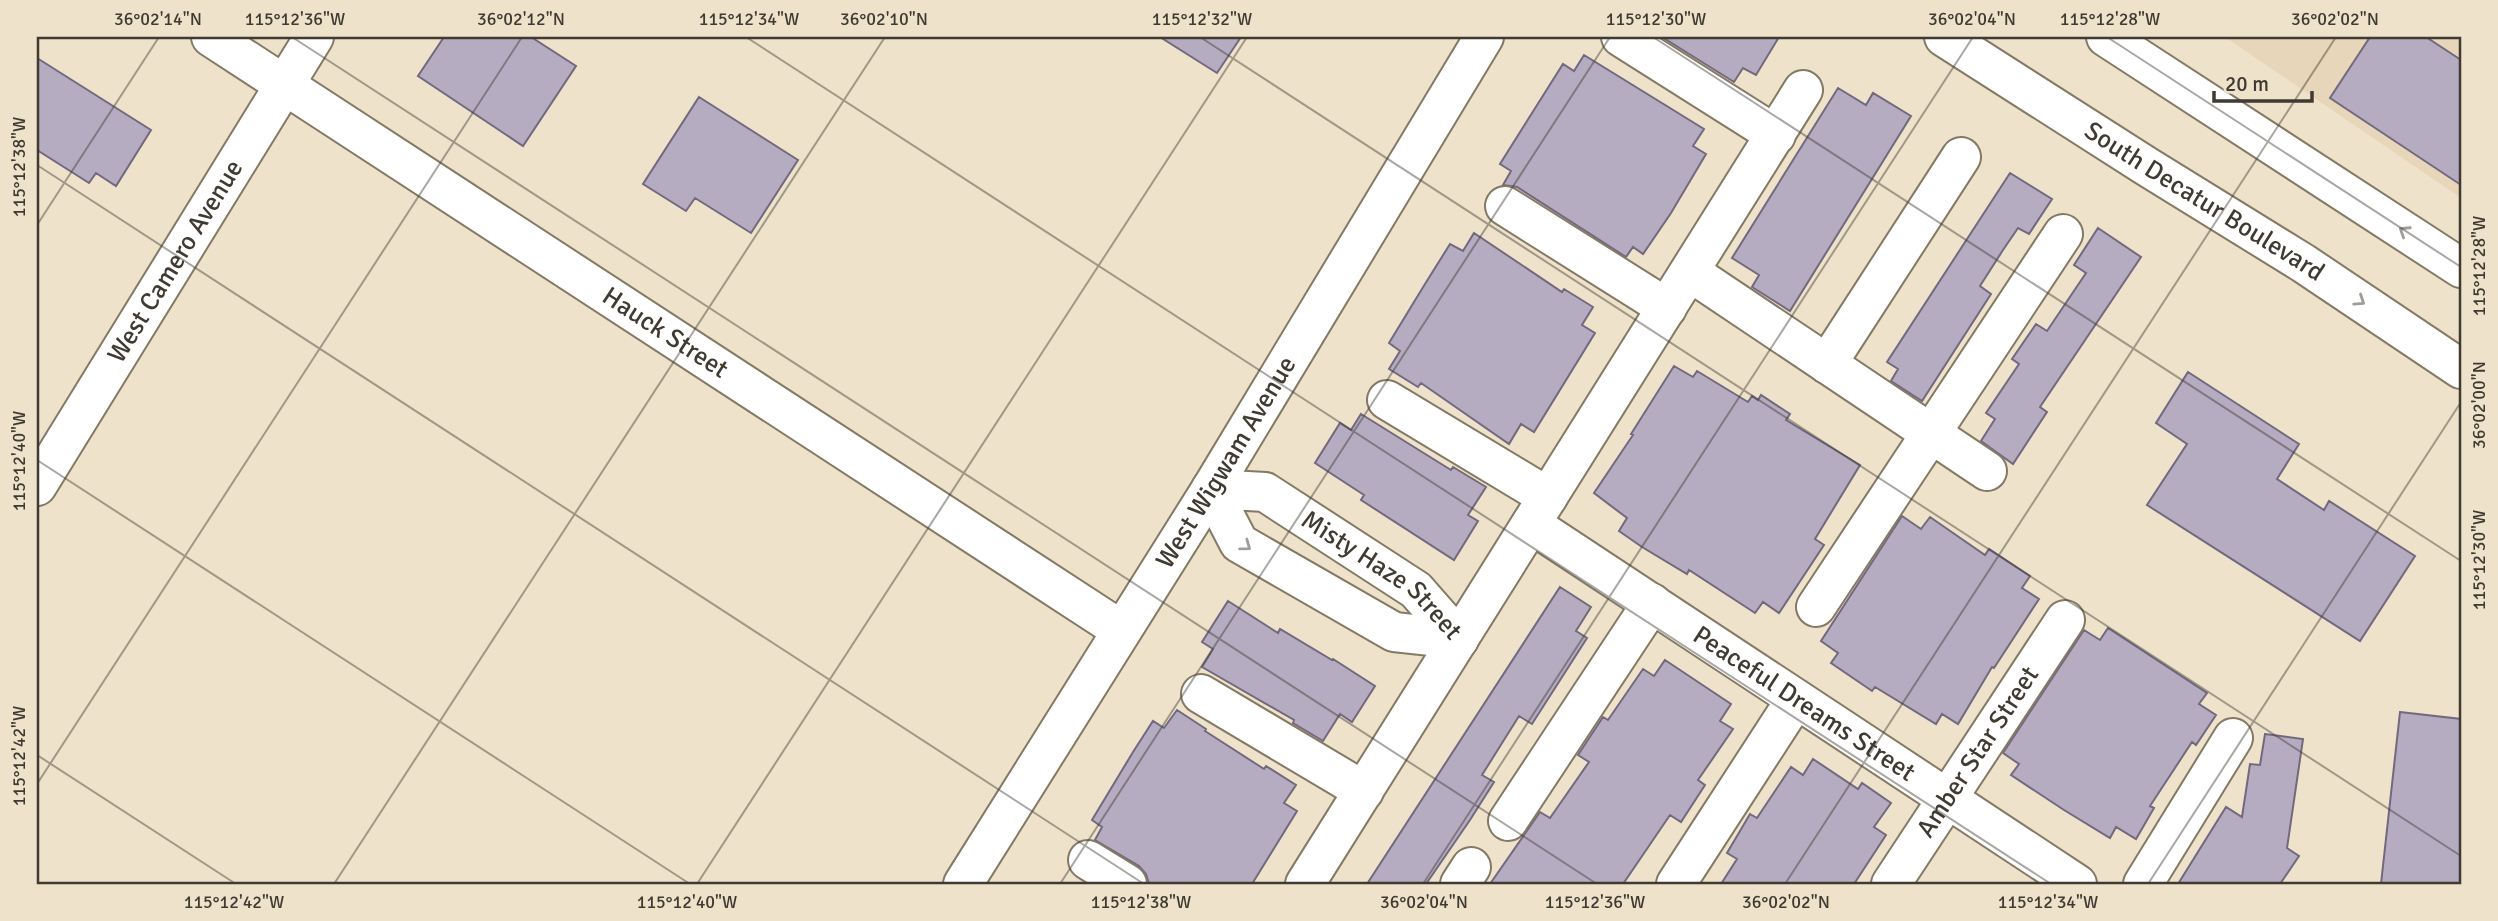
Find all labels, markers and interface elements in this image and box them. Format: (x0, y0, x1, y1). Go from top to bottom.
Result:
text: 36°02'14"N (114, 8, 202, 30)
text: 115°12'36"W (245, 8, 345, 30)
text: 36°02'12"N (477, 8, 565, 30)
text: 115°12'34"W (699, 8, 799, 30)
text: 36°02'10"N (840, 8, 928, 30)
text: 115°12'32"W (1152, 8, 1252, 30)
text: 115°12'30"W (1606, 8, 1706, 30)
text: 36°02'04"N (1928, 8, 2016, 30)
text: 115°12'28"W (2060, 8, 2160, 30)
text: 36°02'02"N (2291, 8, 2379, 30)
scale bar (2214, 60, 2312, 104)
text: 20 m (2225, 71, 2269, 97)
street label: South Decatur Boulevard (2078, 115, 2330, 289)
text: 115°12'38"W (8, 117, 30, 217)
street label: West Camero Avenue (101, 154, 250, 369)
text: 115°12'28"W (2468, 216, 2490, 316)
one-way arrow (2399, 226, 2412, 239)
street label: Hauck Street (596, 280, 734, 386)
one-way arrow (2352, 293, 2365, 305)
street label: West Wigwam Avenue (1149, 351, 1303, 574)
text: 36°02'00"N (2468, 361, 2490, 449)
text: 115°12'40"W (8, 411, 30, 511)
street label: Misty Haze Street (1295, 504, 1469, 647)
text: 115°12'30"W (2468, 510, 2490, 610)
one-way arrow (1239, 538, 1251, 550)
street label: Peaceful Dreams Street (1687, 619, 1921, 789)
street label: Amber Star Street (1910, 660, 2046, 844)
text: 115°12'42"W (8, 706, 30, 806)
text: 115°12'42"W (184, 891, 284, 913)
text: 115°12'40"W (637, 891, 737, 913)
text: 115°12'38"W (1091, 891, 1191, 913)
text: 36°02'04"N (1380, 891, 1468, 913)
text: 115°12'36"W (1545, 891, 1645, 913)
text: 36°02'02"N (1742, 891, 1830, 913)
text: 115°12'34"W (1998, 891, 2098, 913)

